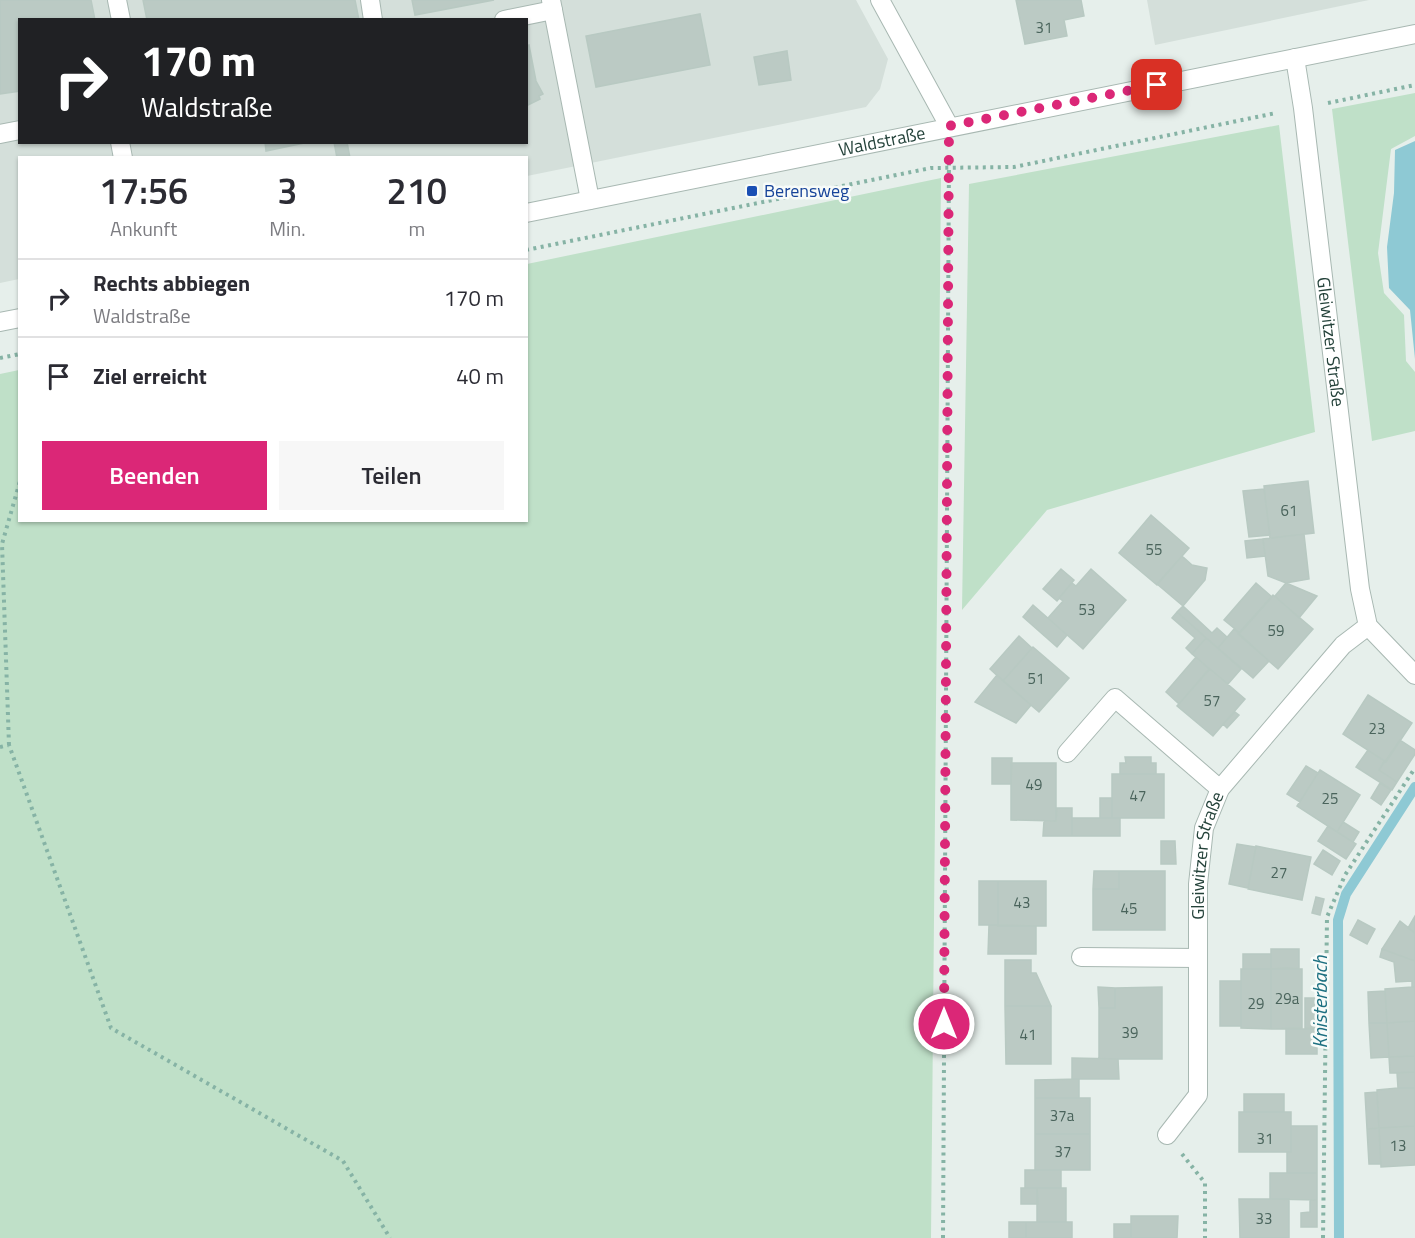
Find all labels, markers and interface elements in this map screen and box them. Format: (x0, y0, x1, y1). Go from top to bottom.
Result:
house number: 31 (1036, 16, 1052, 39)
text: 170 m (141, 28, 256, 92)
icon: right (42, 42, 120, 120)
pin (1131, 59, 1182, 110)
icon: arrive (1140, 68, 1173, 101)
text: Waldstraße (141, 86, 273, 127)
street label: Waldstraße (836, 119, 927, 163)
text: 17:56 (99, 163, 188, 218)
text: 3 (277, 163, 297, 218)
text: 210 (387, 163, 447, 218)
place label: Berensweg (764, 177, 849, 204)
marker: Berensweg (745, 184, 759, 198)
text: Ankunft (110, 213, 177, 244)
text: Min. (269, 213, 306, 244)
text: m (408, 213, 425, 244)
text: Rechts abbiegen (93, 266, 250, 300)
street label: Gleiwitzer Straße (1310, 275, 1352, 408)
text: 170 m (444, 281, 504, 315)
icon: right (42, 282, 75, 315)
text: Waldstraße (93, 300, 190, 331)
text: Ziel erreicht (93, 359, 207, 393)
text: 40 m (456, 359, 504, 393)
icon: arrive (42, 360, 75, 393)
button: Beenden (42, 441, 267, 510)
button: Teilen (279, 441, 504, 510)
house number: 61 (1281, 499, 1297, 522)
house number: 55 (1146, 538, 1162, 561)
house number: 53 (1079, 598, 1095, 621)
house number: 59 (1268, 619, 1284, 642)
house number: 51 (1028, 667, 1044, 690)
house number: 57 (1204, 689, 1220, 712)
house number: 23 (1369, 717, 1385, 740)
house number: 49 (1026, 773, 1042, 796)
house number: 47 (1130, 784, 1146, 807)
street label: Gleiwitzer Straße (1184, 787, 1231, 920)
house number: 25 (1322, 787, 1338, 810)
house number: 27 (1271, 861, 1287, 884)
house number: 43 (1014, 891, 1030, 914)
house number: 45 (1121, 897, 1137, 920)
water label: Knisterbach (1304, 954, 1335, 1049)
house number: 29a (1275, 987, 1300, 1010)
position arrow (912, 992, 976, 1056)
house number: 29 (1248, 992, 1264, 1015)
house number: 39 (1122, 1021, 1138, 1044)
house number: 41 (1020, 1023, 1036, 1046)
house number: 37a (1050, 1104, 1075, 1127)
house number: 31 (1257, 1127, 1273, 1150)
house number: 13 (1390, 1134, 1406, 1157)
house number: 37 (1055, 1140, 1071, 1163)
house number: 33 (1256, 1207, 1272, 1230)

